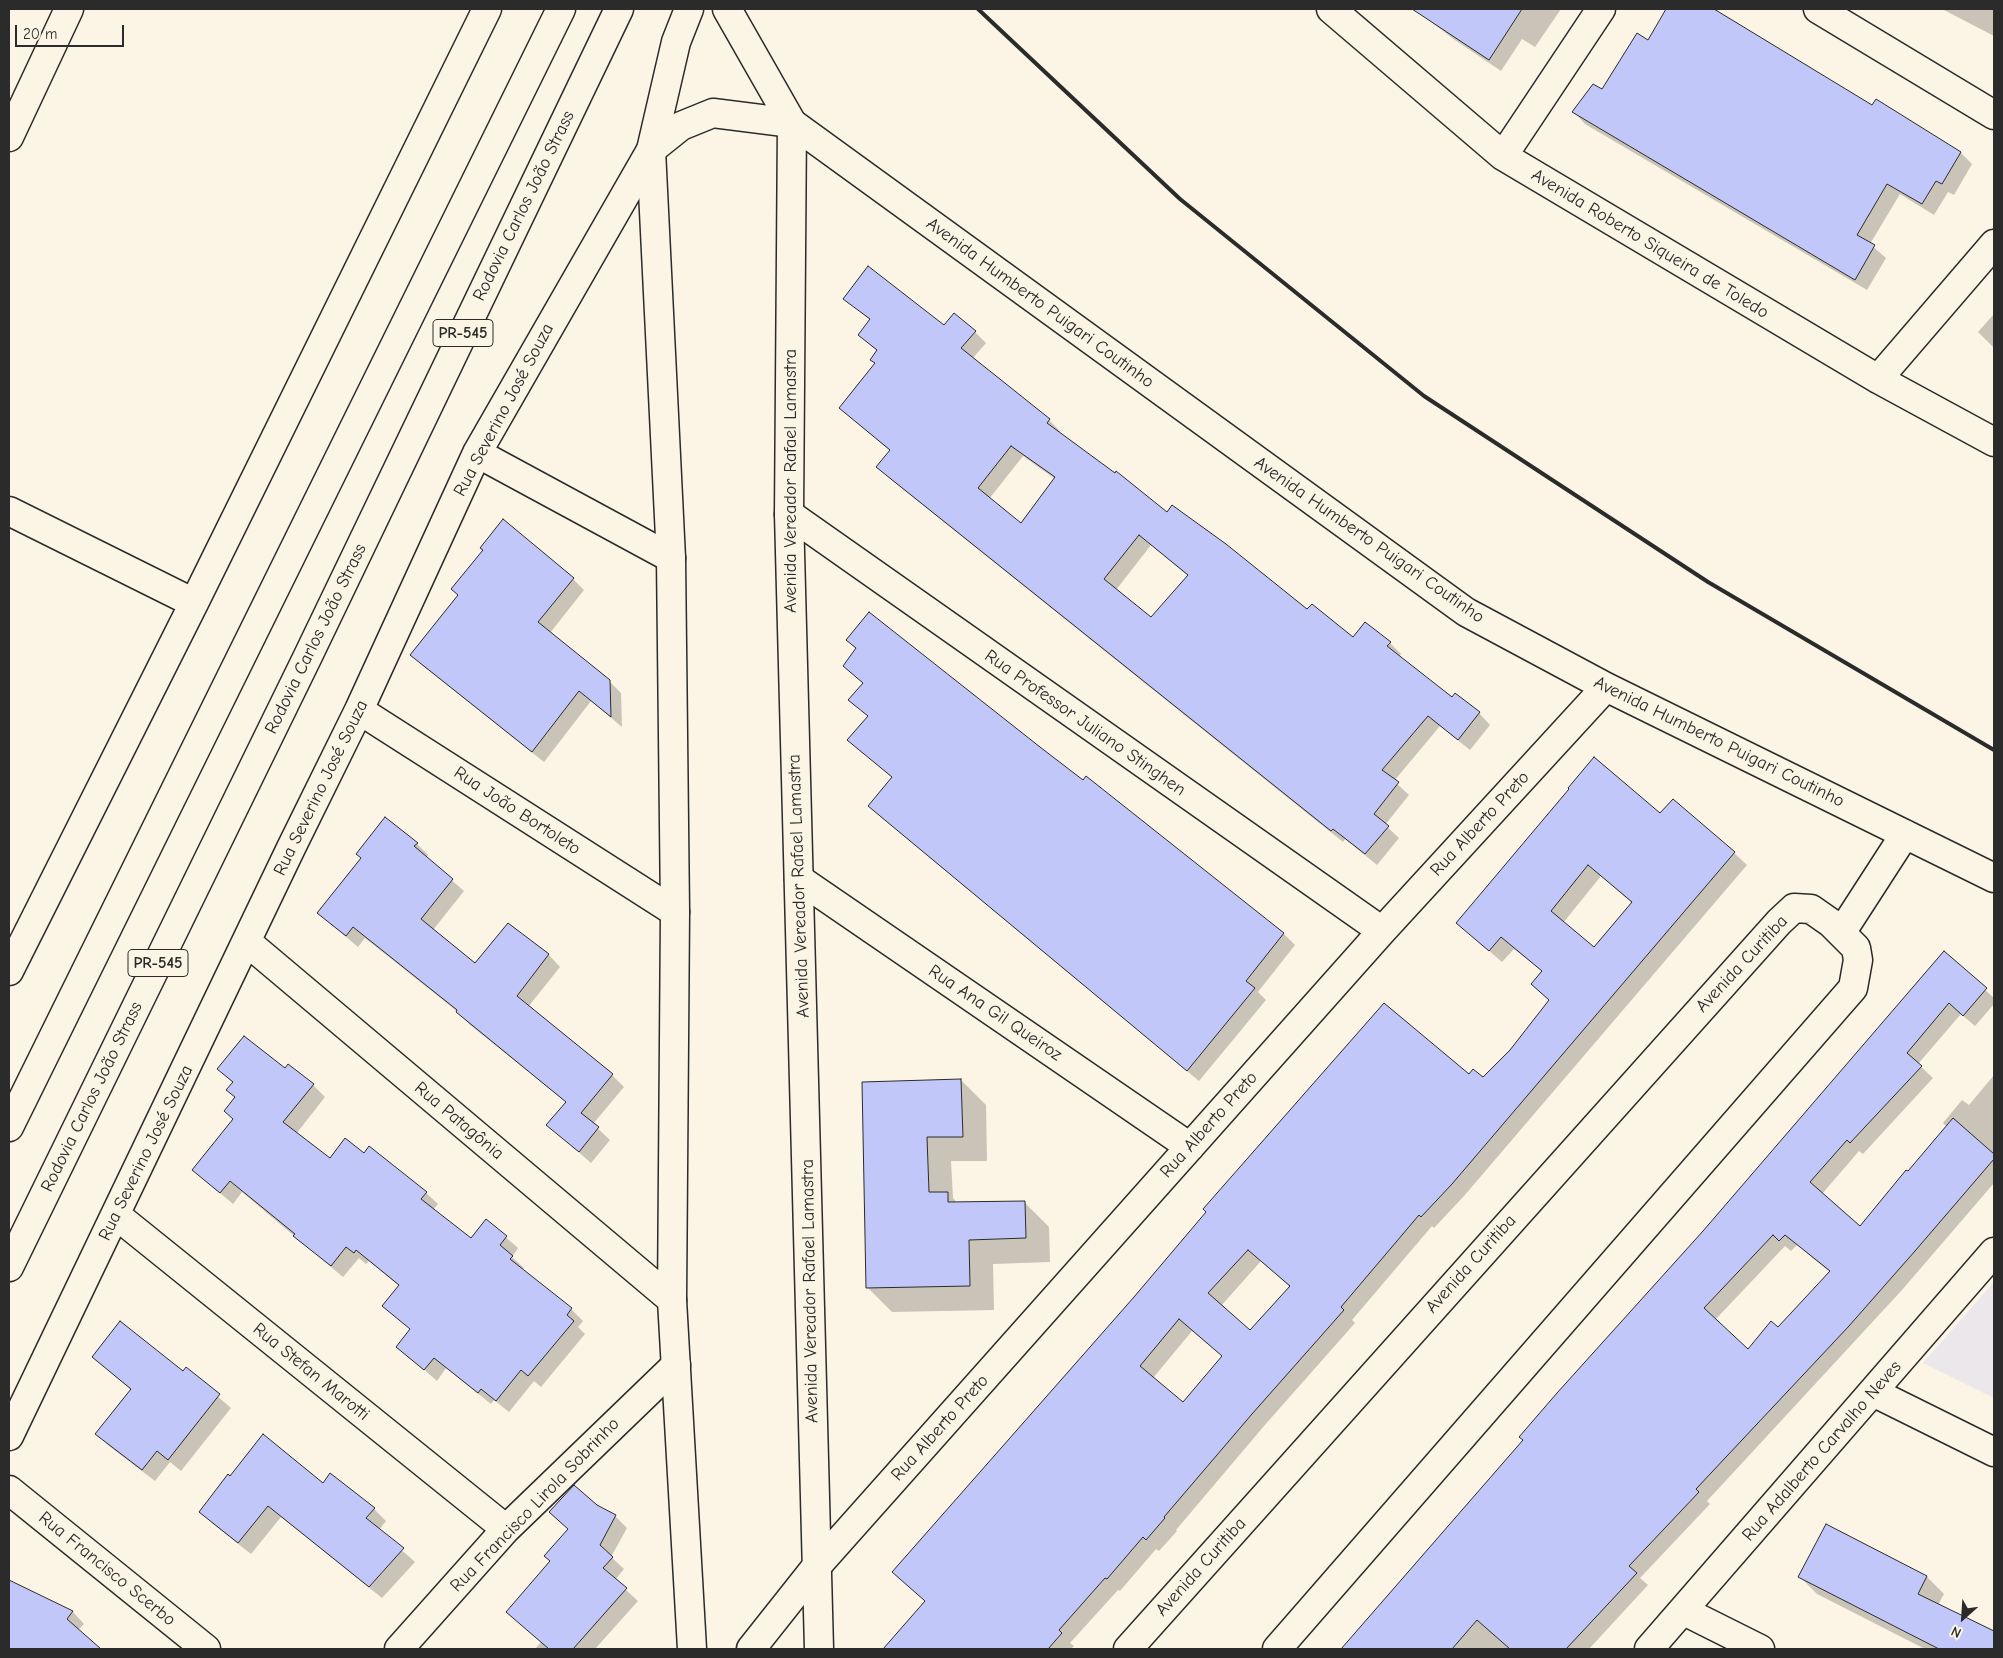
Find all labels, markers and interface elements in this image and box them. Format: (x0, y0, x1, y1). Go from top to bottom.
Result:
scale bar (18, 15, 126, 47)
text: 20 m (23, 25, 57, 43)
street label: Rodovia Carlos João Strass (469, 107, 579, 305)
street label: Avenida Roberto Siqueira de Toledo (1527, 164, 1773, 324)
street label: Avenida Humberto Puigari Coutinho (922, 213, 1158, 393)
road number: PR-545 (433, 319, 493, 346)
street label: Rua Severino José Souza (449, 320, 559, 500)
street label: Avenida Vereador Rafael Lamastra (780, 349, 802, 613)
street label: Avenida Humberto Puigari Coutinho (1250, 452, 1488, 628)
street label: Rodovia Carlos João Strass (261, 540, 371, 738)
street label: Rua Professor Juliano Stinghen (980, 645, 1190, 801)
street label: Avenida Humberto Puigari Coutinho (1590, 672, 1848, 812)
street label: Rua Severino José Souza (269, 697, 373, 879)
street label: Avenida Vereador Rafael Lamastra (784, 754, 814, 1018)
street label: Rua João Bortoleto (450, 762, 584, 860)
street label: Rua Alberto Preto (1426, 767, 1534, 881)
street label: Avenida Curitiba (1691, 911, 1793, 1017)
road number: PR-545 (128, 950, 188, 976)
street label: Rua Ana Gil Queiroz (924, 960, 1066, 1066)
street label: Rodovia Carlos João Strass (37, 998, 147, 1196)
street label: Rua Severino José Souza (94, 1062, 198, 1244)
street label: Rua Alberto Preto (1156, 1067, 1262, 1183)
street label: Rua Patagônia (410, 1077, 508, 1165)
street label: Avenida Vereador Rafael Lamastra (797, 1159, 823, 1423)
street label: Avenida Curitiba (1421, 1210, 1521, 1318)
street label: Rua Stefan Marotti (248, 1318, 374, 1426)
street label: Rua Adalberto Carvalho Neves (1738, 1356, 1906, 1546)
street label: Rua Alberto Preto (887, 1370, 993, 1486)
street label: Rua Francisco Lirola Sobrinho (446, 1413, 624, 1597)
street label: Rua Francisco Scerbo (34, 1507, 180, 1631)
street label: Avenida Curitiba (1151, 1513, 1251, 1621)
north arrow (1938, 1593, 1988, 1643)
text: N (1948, 1622, 1964, 1642)

